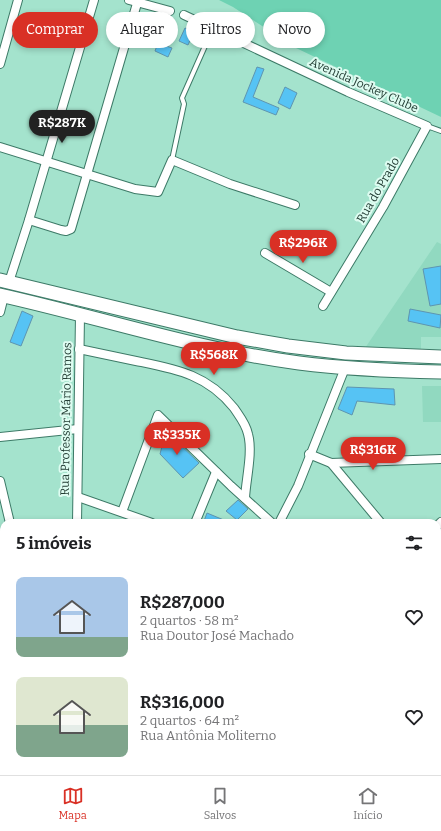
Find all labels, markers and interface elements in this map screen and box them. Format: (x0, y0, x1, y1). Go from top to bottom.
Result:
chip: Comprar (12, 12, 98, 48)
chip: Alugar (106, 12, 178, 48)
chip: Filtros (186, 12, 255, 48)
chip: Novo (263, 12, 325, 48)
street label: Avenida Jockey Clube (307, 55, 421, 115)
pin: R$287K (29, 110, 95, 144)
text: R$287K (38, 115, 86, 130)
street label: Rua do Prado (354, 155, 402, 225)
pin: R$296K (270, 230, 336, 264)
text: R$296K (279, 235, 327, 250)
street label: Rua Professor Mário Ramos (58, 342, 74, 496)
pin: R$568K (181, 342, 247, 376)
text: R$568K (190, 347, 238, 362)
pin: R$335K (144, 422, 210, 456)
text: R$335K (153, 427, 201, 442)
pin: R$316K (340, 437, 406, 471)
text: R$316K (350, 442, 396, 457)
icon: filters (403, 532, 425, 554)
text: 5 imóveis (16, 533, 92, 554)
text: R$287,000 (140, 592, 225, 613)
icon: home (48, 593, 96, 641)
icon: heart (403, 606, 425, 628)
text: 2 quartos · 58 m² (140, 613, 239, 628)
text: Rua Doutor José Machado (140, 628, 294, 643)
text: R$316,000 (140, 692, 225, 713)
icon: home (48, 693, 96, 741)
icon: heart (403, 706, 425, 728)
text: 2 quartos · 64 m² (140, 713, 239, 728)
text: Rua Antônia Moliterno (140, 728, 276, 743)
tab: Mapa (59, 785, 87, 822)
tab: Salvos (204, 785, 236, 822)
tab: Início (353, 785, 382, 822)

